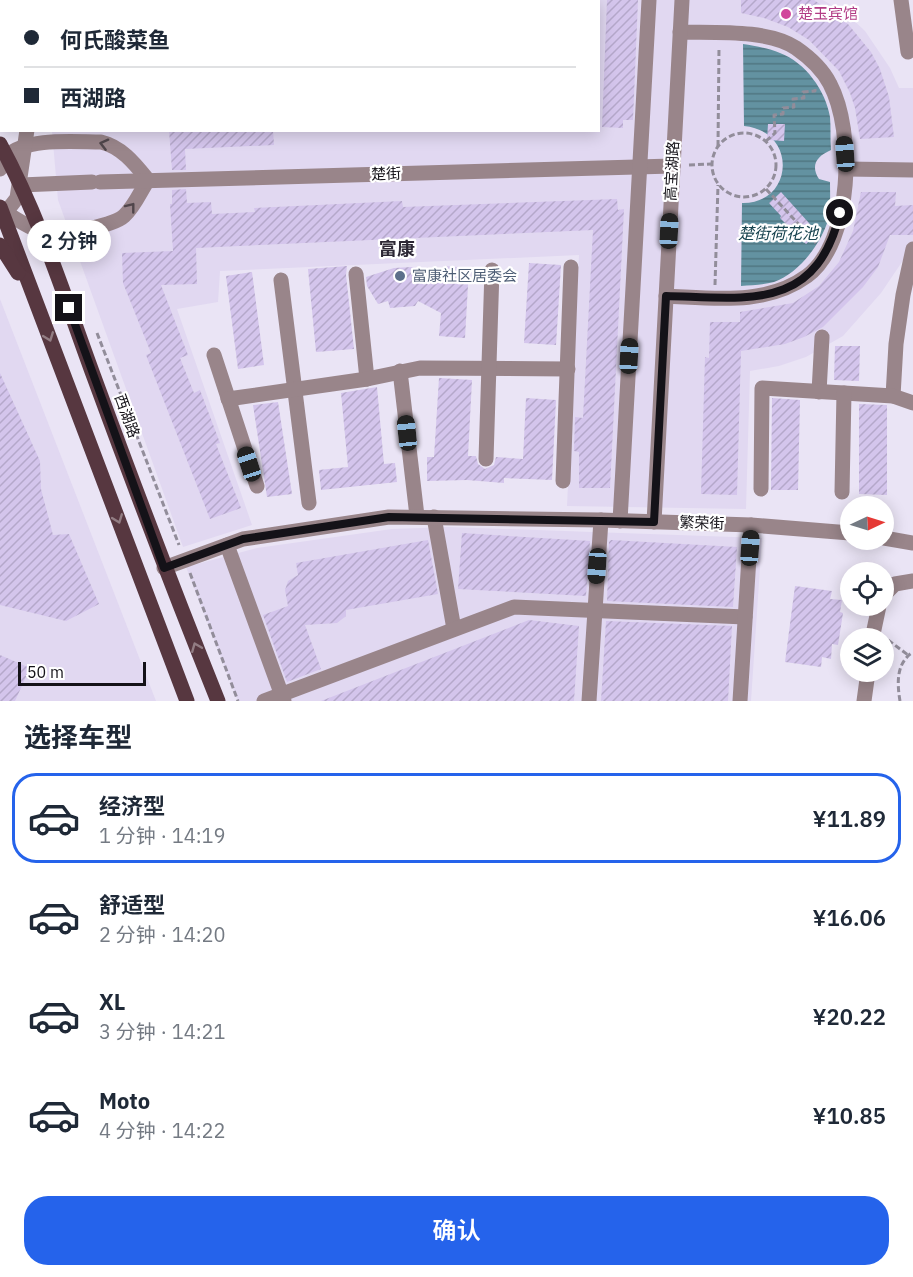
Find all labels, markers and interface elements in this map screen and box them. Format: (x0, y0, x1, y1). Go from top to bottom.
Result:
place label: 楚玉宾馆 (798, 4, 858, 23)
marker: 楚玉宾馆 (779, 7, 793, 21)
text: 何氏酸菜鱼 (60, 25, 170, 54)
text: 西湖路 (60, 83, 126, 112)
car (835, 135, 855, 173)
one-way arrow (99, 139, 109, 152)
street label: 高宝湖路 (660, 141, 683, 201)
street label: 楚街 (371, 163, 401, 184)
route start (826, 199, 853, 226)
one-way arrow (124, 203, 135, 214)
car (659, 213, 679, 249)
callout: 2 分钟 (27, 221, 111, 263)
water label: 楚街荷花池 (738, 223, 820, 243)
text: 2 分钟 (41, 227, 97, 254)
district label: 富康 (379, 237, 415, 260)
place label: 富康社区居委会 (412, 266, 517, 285)
marker: 富康社区居委会 (393, 269, 407, 283)
route end (55, 294, 82, 321)
one-way arrow (42, 331, 55, 341)
car (619, 338, 639, 374)
street label: 西湖路 (111, 391, 144, 440)
car (396, 414, 418, 452)
car (235, 444, 263, 484)
north arrow (840, 496, 894, 550)
map controls (840, 496, 894, 682)
street label: 繁荣街 (679, 512, 725, 533)
one-way arrow (111, 513, 124, 524)
car (740, 529, 760, 567)
car (587, 547, 607, 585)
button: locate (840, 562, 894, 616)
button: layers (840, 628, 894, 682)
one-way arrow (191, 642, 203, 653)
scale bar (18, 659, 146, 686)
text: 50 m (27, 662, 64, 682)
text: 选择车型 (24, 719, 132, 754)
icon: car (27, 791, 81, 845)
text: 经济型 (99, 791, 165, 820)
text: ¥11.89 (813, 804, 886, 833)
text: 1 分钟 · 14:19 (99, 822, 226, 849)
icon: car (27, 890, 81, 944)
text: 舒适型 (99, 890, 165, 919)
text: ¥16.06 (813, 903, 886, 932)
text: 2 分钟 · 14:20 (99, 921, 226, 948)
text: XL (99, 987, 125, 1016)
icon: car (27, 989, 81, 1043)
text: ¥20.22 (813, 1002, 886, 1031)
text: 3 分钟 · 14:21 (99, 1018, 226, 1045)
text: Moto (99, 1086, 150, 1115)
icon: car (27, 1088, 81, 1142)
text: ¥10.85 (813, 1101, 886, 1130)
text: 4 分钟 · 14:22 (99, 1117, 226, 1144)
button: 确认 (24, 1196, 889, 1265)

